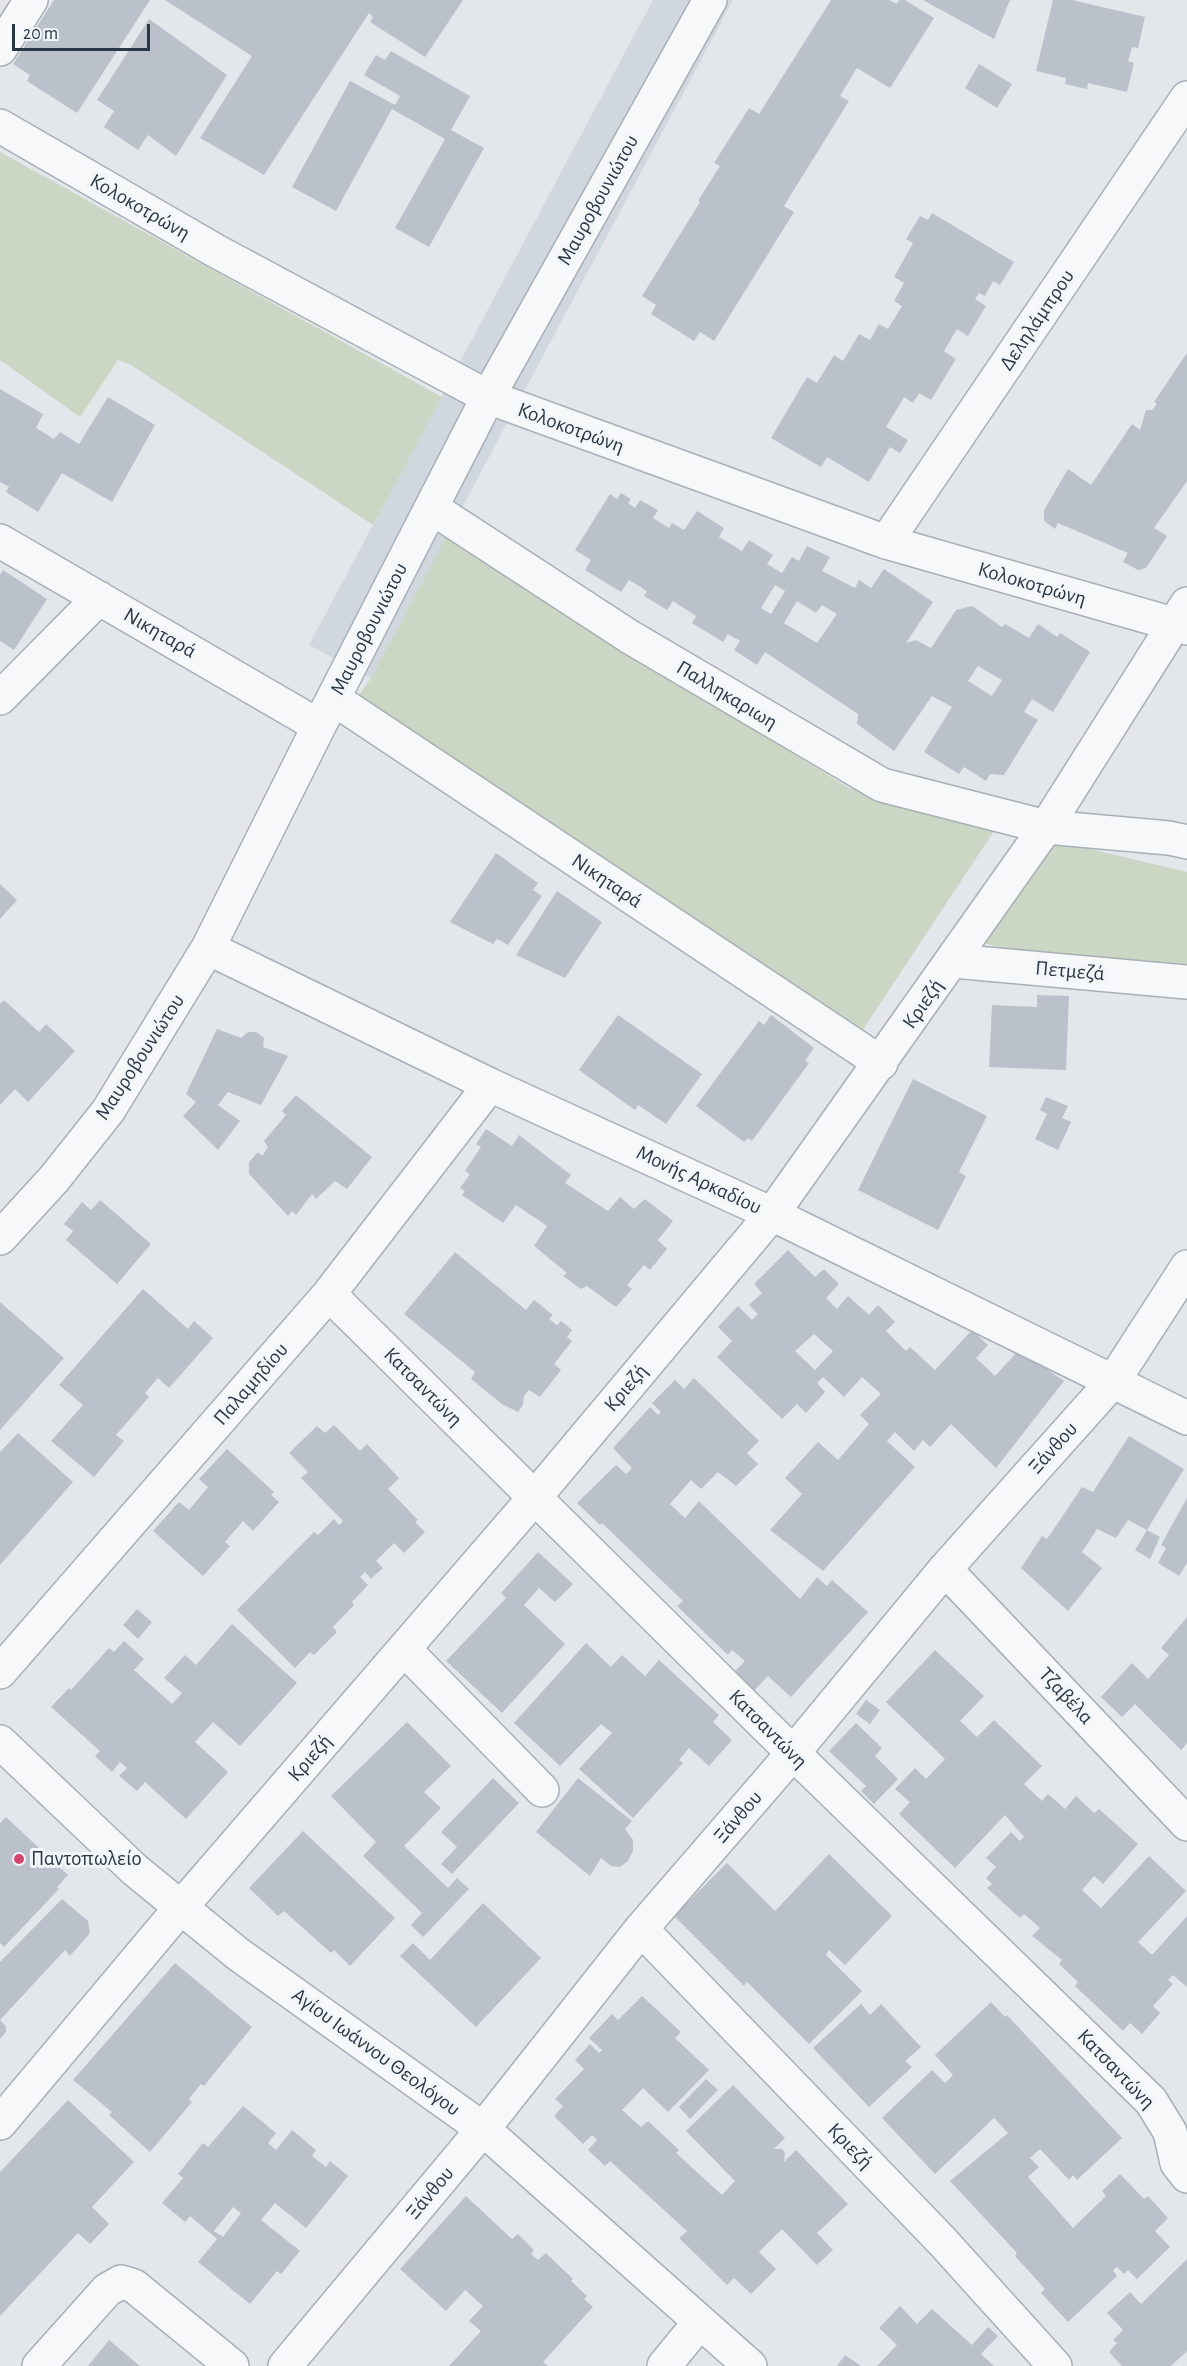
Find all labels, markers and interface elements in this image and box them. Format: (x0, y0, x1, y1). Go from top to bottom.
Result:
scale bar (15, 12, 153, 50)
text: 20 m (23, 25, 58, 43)
street label: Μαυροβουνιώτου (552, 130, 644, 270)
street label: Κολοκοτρώνη (85, 168, 195, 246)
street label: Δεληλάμπρου (994, 265, 1080, 375)
street label: Κολοκοτρώνη (514, 397, 628, 459)
street label: Κολοκοτρώνη (975, 557, 1089, 611)
street label: Μαυροβουνιώτου (325, 559, 413, 699)
street label: Νικηταρά (119, 602, 201, 664)
street label: Παλληκαριωη (672, 655, 782, 735)
street label: Νικηταρά (567, 848, 647, 914)
street label: Πετμεζά (1034, 955, 1106, 987)
street label: Κριεζή (897, 974, 949, 1034)
street label: Μαυροβουνιώτου (90, 989, 190, 1125)
street label: Μονής Αρκαδίου (632, 1140, 766, 1220)
street label: Παλαμηδίου (208, 1337, 294, 1431)
street label: Κατσαντώνη (378, 1342, 468, 1432)
street label: Κριεζή (599, 1359, 653, 1417)
street label: Ξάνθου (1023, 1417, 1083, 1479)
street label: Τζαβέλα (1033, 1662, 1099, 1730)
street label: Κατσαντώνη (723, 1684, 813, 1774)
street label: Κριεζή (283, 1729, 337, 1787)
street label: Ξάνθου (708, 1785, 768, 1849)
place label: Παντοπωλείο (31, 1846, 142, 1872)
marker: Παντοπωλείο (12, 1852, 26, 1866)
street label: Αγίου Ιωάννου Θεολόγου (287, 1982, 465, 2122)
street label: Κατσαντώνη (1072, 2024, 1160, 2114)
street label: Κριεζή (822, 2118, 878, 2174)
street label: Ξάνθου (400, 2161, 460, 2225)

